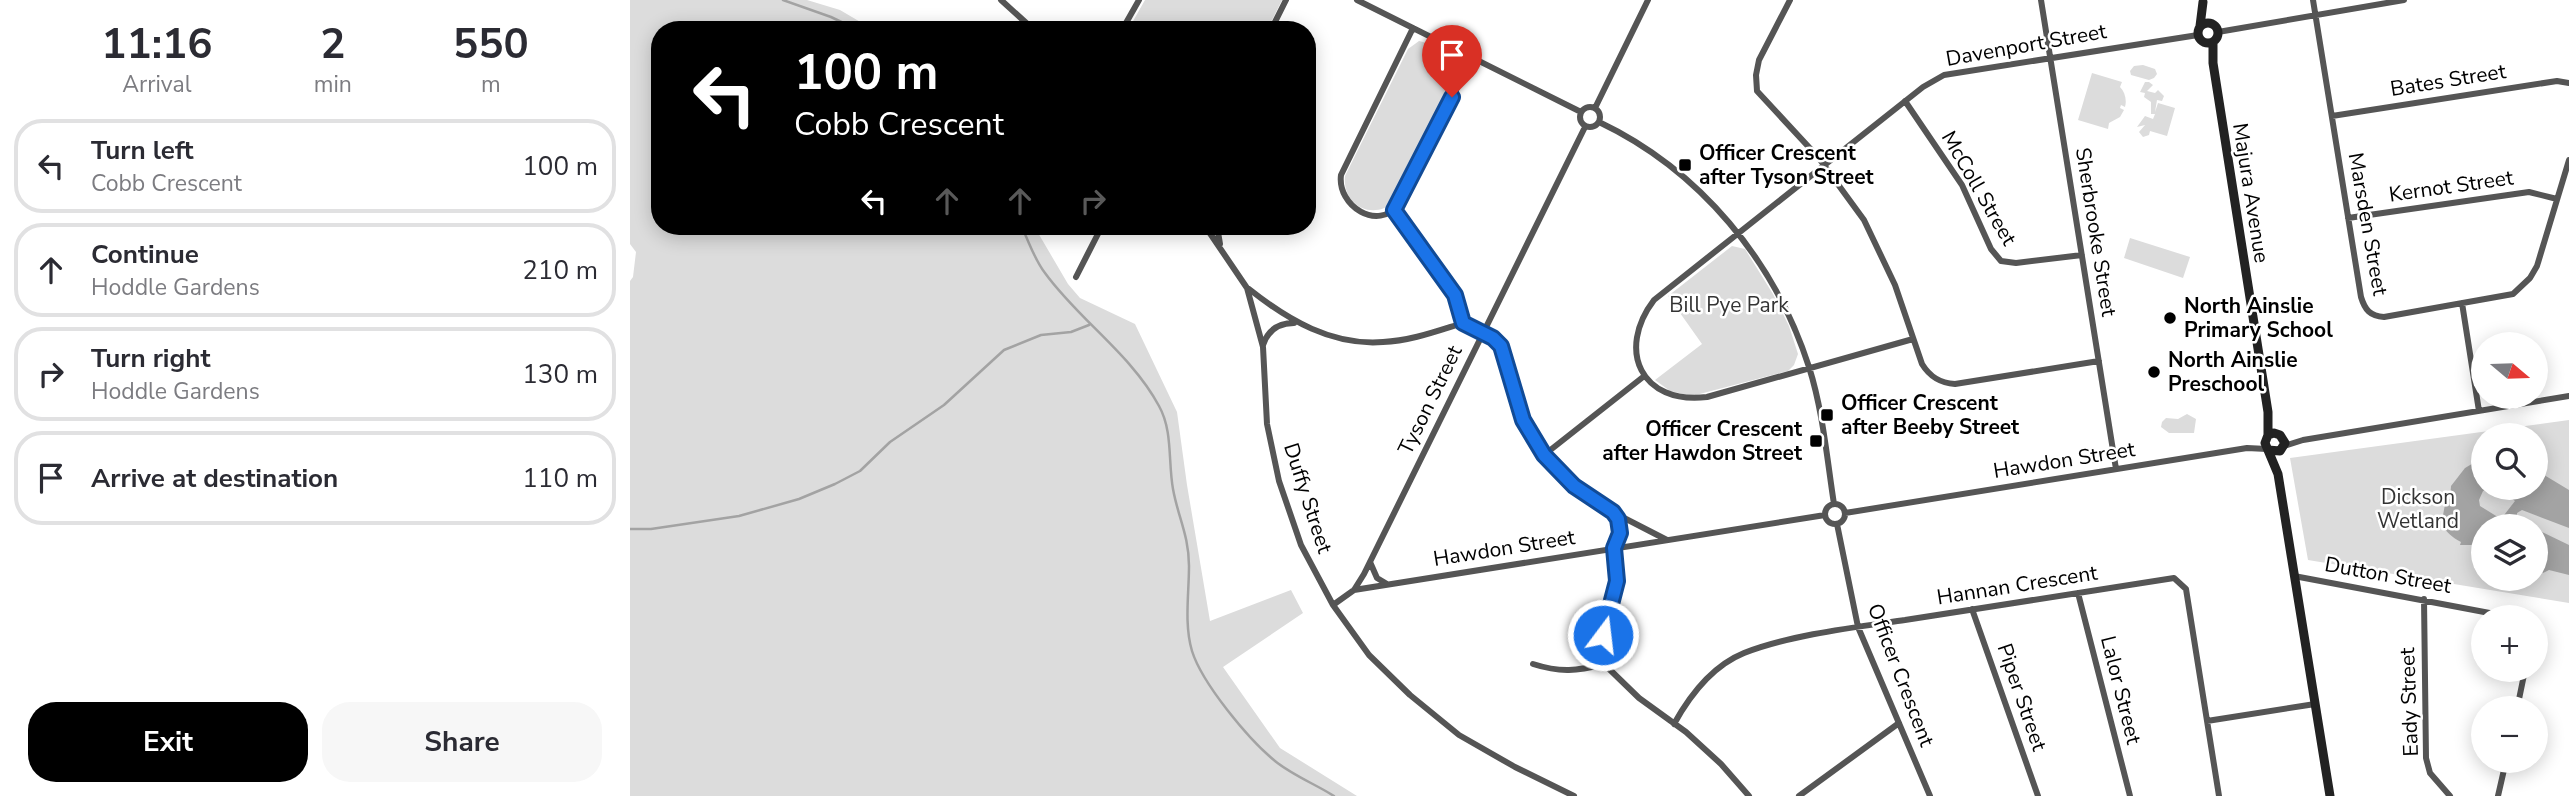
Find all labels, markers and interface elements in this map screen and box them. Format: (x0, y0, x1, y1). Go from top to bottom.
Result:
text: 11:16 (101, 16, 212, 73)
text: 2 (320, 16, 345, 73)
text: 550 (453, 16, 529, 73)
street label: Davenport Street (1944, 17, 2109, 73)
pin (1422, 25, 1482, 97)
icon: arrive (1433, 36, 1471, 74)
text: 100 m (794, 39, 938, 106)
icon: left (679, 49, 770, 140)
street label: Bates Street (2388, 57, 2508, 103)
text: Arrival (122, 69, 191, 100)
text: min (314, 69, 352, 100)
text: m (481, 69, 501, 100)
text: Cobb Crescent (794, 103, 1004, 146)
street label: Majura Avenue (2226, 121, 2276, 265)
street label: McColl Street (1935, 126, 2023, 251)
text: Turn left (91, 133, 194, 168)
place label: Officer Crescent after Tyson Street (1699, 139, 1875, 191)
street label: Sherbrooke Street (2069, 146, 2123, 319)
icon: left (32, 147, 70, 185)
text: 100 m (522, 149, 598, 184)
street label: Marsden Street (2342, 150, 2394, 298)
marker: Officer Crescent after Tyson Street (1677, 157, 1693, 173)
street label: Kernot Street (2387, 163, 2516, 209)
text: Cobb Crescent (91, 168, 242, 199)
icon: left (855, 182, 893, 220)
icon: ahead (928, 182, 966, 220)
icon: ahead (1001, 182, 1039, 220)
icon: right (1074, 182, 1112, 220)
text: Continue (91, 237, 199, 272)
icon: ahead (32, 251, 70, 289)
text: 210 m (522, 253, 598, 288)
text: Hoddle Gardens (91, 272, 260, 303)
park label: Bill Pye Park (1669, 291, 1789, 319)
place label: North Ainslie Primary School (2184, 292, 2333, 344)
marker: North Ainslie Primary School (2162, 310, 2178, 326)
north arrow (2471, 332, 2548, 410)
map controls (2471, 332, 2548, 773)
street label: Tyson Street (1391, 340, 1469, 459)
text: Turn right (91, 341, 210, 376)
place label: North Ainslie Preschool (2168, 346, 2298, 398)
icon: right (32, 355, 70, 393)
text: 130 m (522, 357, 598, 392)
marker: North Ainslie Preschool (2146, 364, 2162, 380)
text: Hoddle Gardens (91, 376, 260, 407)
place label: Officer Crescent after Beeby Street (1841, 389, 2020, 441)
marker: Officer Crescent after Beeby Street (1819, 407, 1835, 423)
place label: Officer Crescent after Hawdon Street (1602, 415, 1803, 467)
button: search (2471, 423, 2548, 500)
marker: Officer Crescent after Hawdon Street (1808, 433, 1824, 449)
street label: Hawdon Street (1991, 435, 2137, 485)
street label: Duffy Street (1277, 439, 1339, 557)
icon: arrive (32, 459, 70, 497)
text: Arrive at destination (91, 461, 338, 496)
text: 110 m (522, 461, 598, 496)
park label: Dickson Wetland (2377, 483, 2459, 535)
button: layers (2471, 514, 2548, 591)
street label: Hawdon Street (1431, 523, 1577, 573)
street label: Dutton Street (2323, 550, 2454, 600)
street label: Hannan Crescent (1935, 558, 2100, 612)
position arrow (1566, 598, 1640, 672)
street label: Officer Crescent (1861, 600, 1941, 751)
button: + (2471, 605, 2548, 682)
street label: Lalor Street (2094, 633, 2148, 748)
street label: Piper Street (1991, 640, 2054, 755)
street label: Eady Street (2393, 646, 2425, 757)
button: − (2471, 696, 2548, 773)
button: Exit (28, 702, 308, 782)
button: Share (322, 702, 602, 782)

